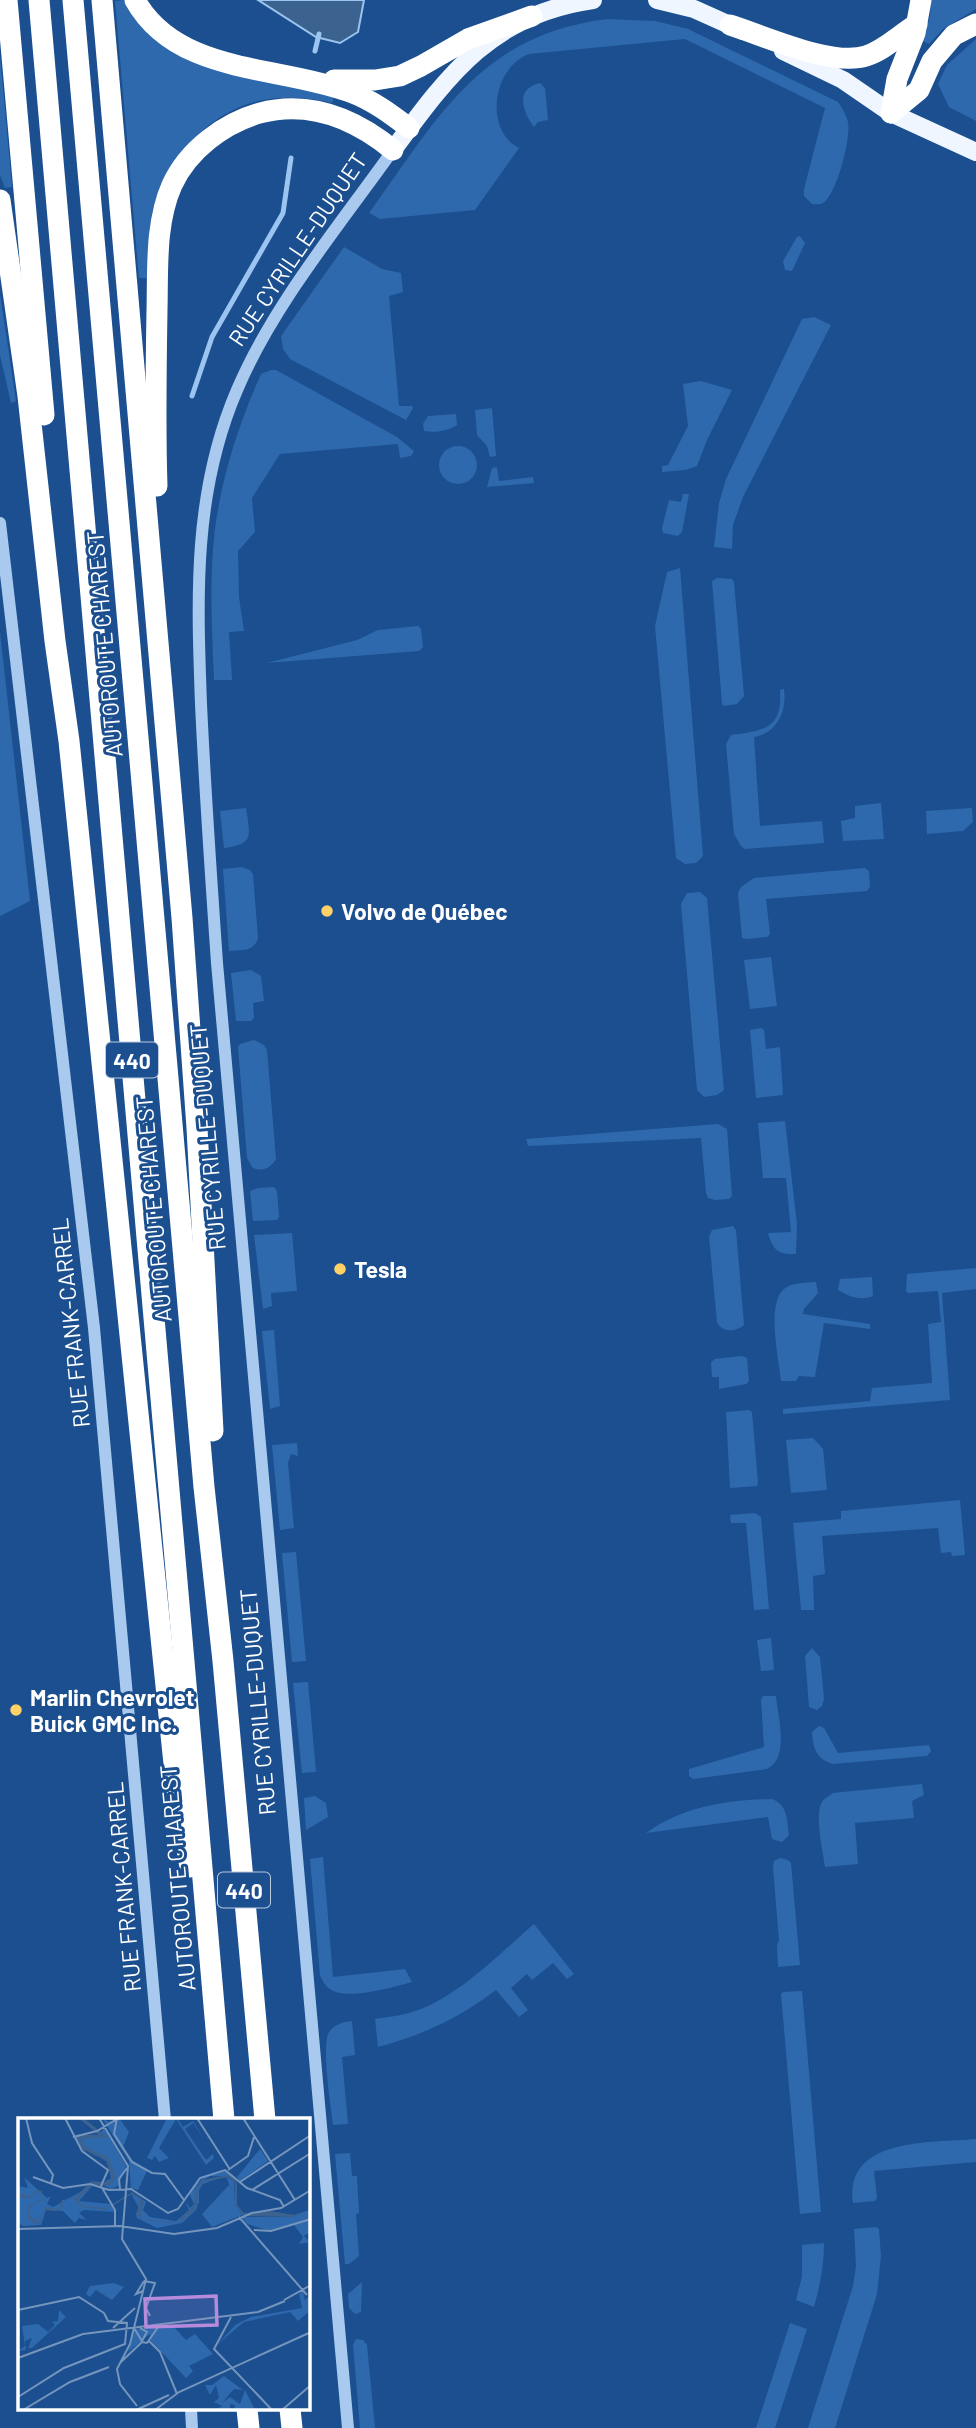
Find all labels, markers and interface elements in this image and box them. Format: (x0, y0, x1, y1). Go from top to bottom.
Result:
street label: RUE CYRILLE-DUQUET (222, 147, 372, 351)
street label: AUTOROUTE CHAREST (80, 530, 128, 758)
place label: Volvo de Québec (341, 897, 508, 925)
marker: Volvo de Québec (319, 903, 335, 919)
street label: RUE CYRILLE-DUQUET (183, 1023, 231, 1251)
road number: 440 (106, 1042, 158, 1078)
street label: AUTOROUTE CHAREST (129, 1095, 177, 1323)
street label: RUE FRANK-CARREL (45, 1217, 95, 1429)
place label: Tesla (354, 1255, 407, 1283)
marker: Tesla (332, 1261, 348, 1277)
street label: RUE CYRILLE-DUQUET (233, 1588, 281, 1816)
place label: Marlin Chevrolet Buick GMC Inc. (30, 1683, 194, 1737)
marker: Marlin Chevrolet Buick GMC Inc. (8, 1702, 24, 1718)
street label: AUTOROUTE CHAREST (153, 1764, 201, 1992)
street label: RUE FRANK-CARREL (100, 1781, 146, 1993)
road number: 440 (218, 1872, 270, 1908)
inset map (18, 2118, 310, 2410)

